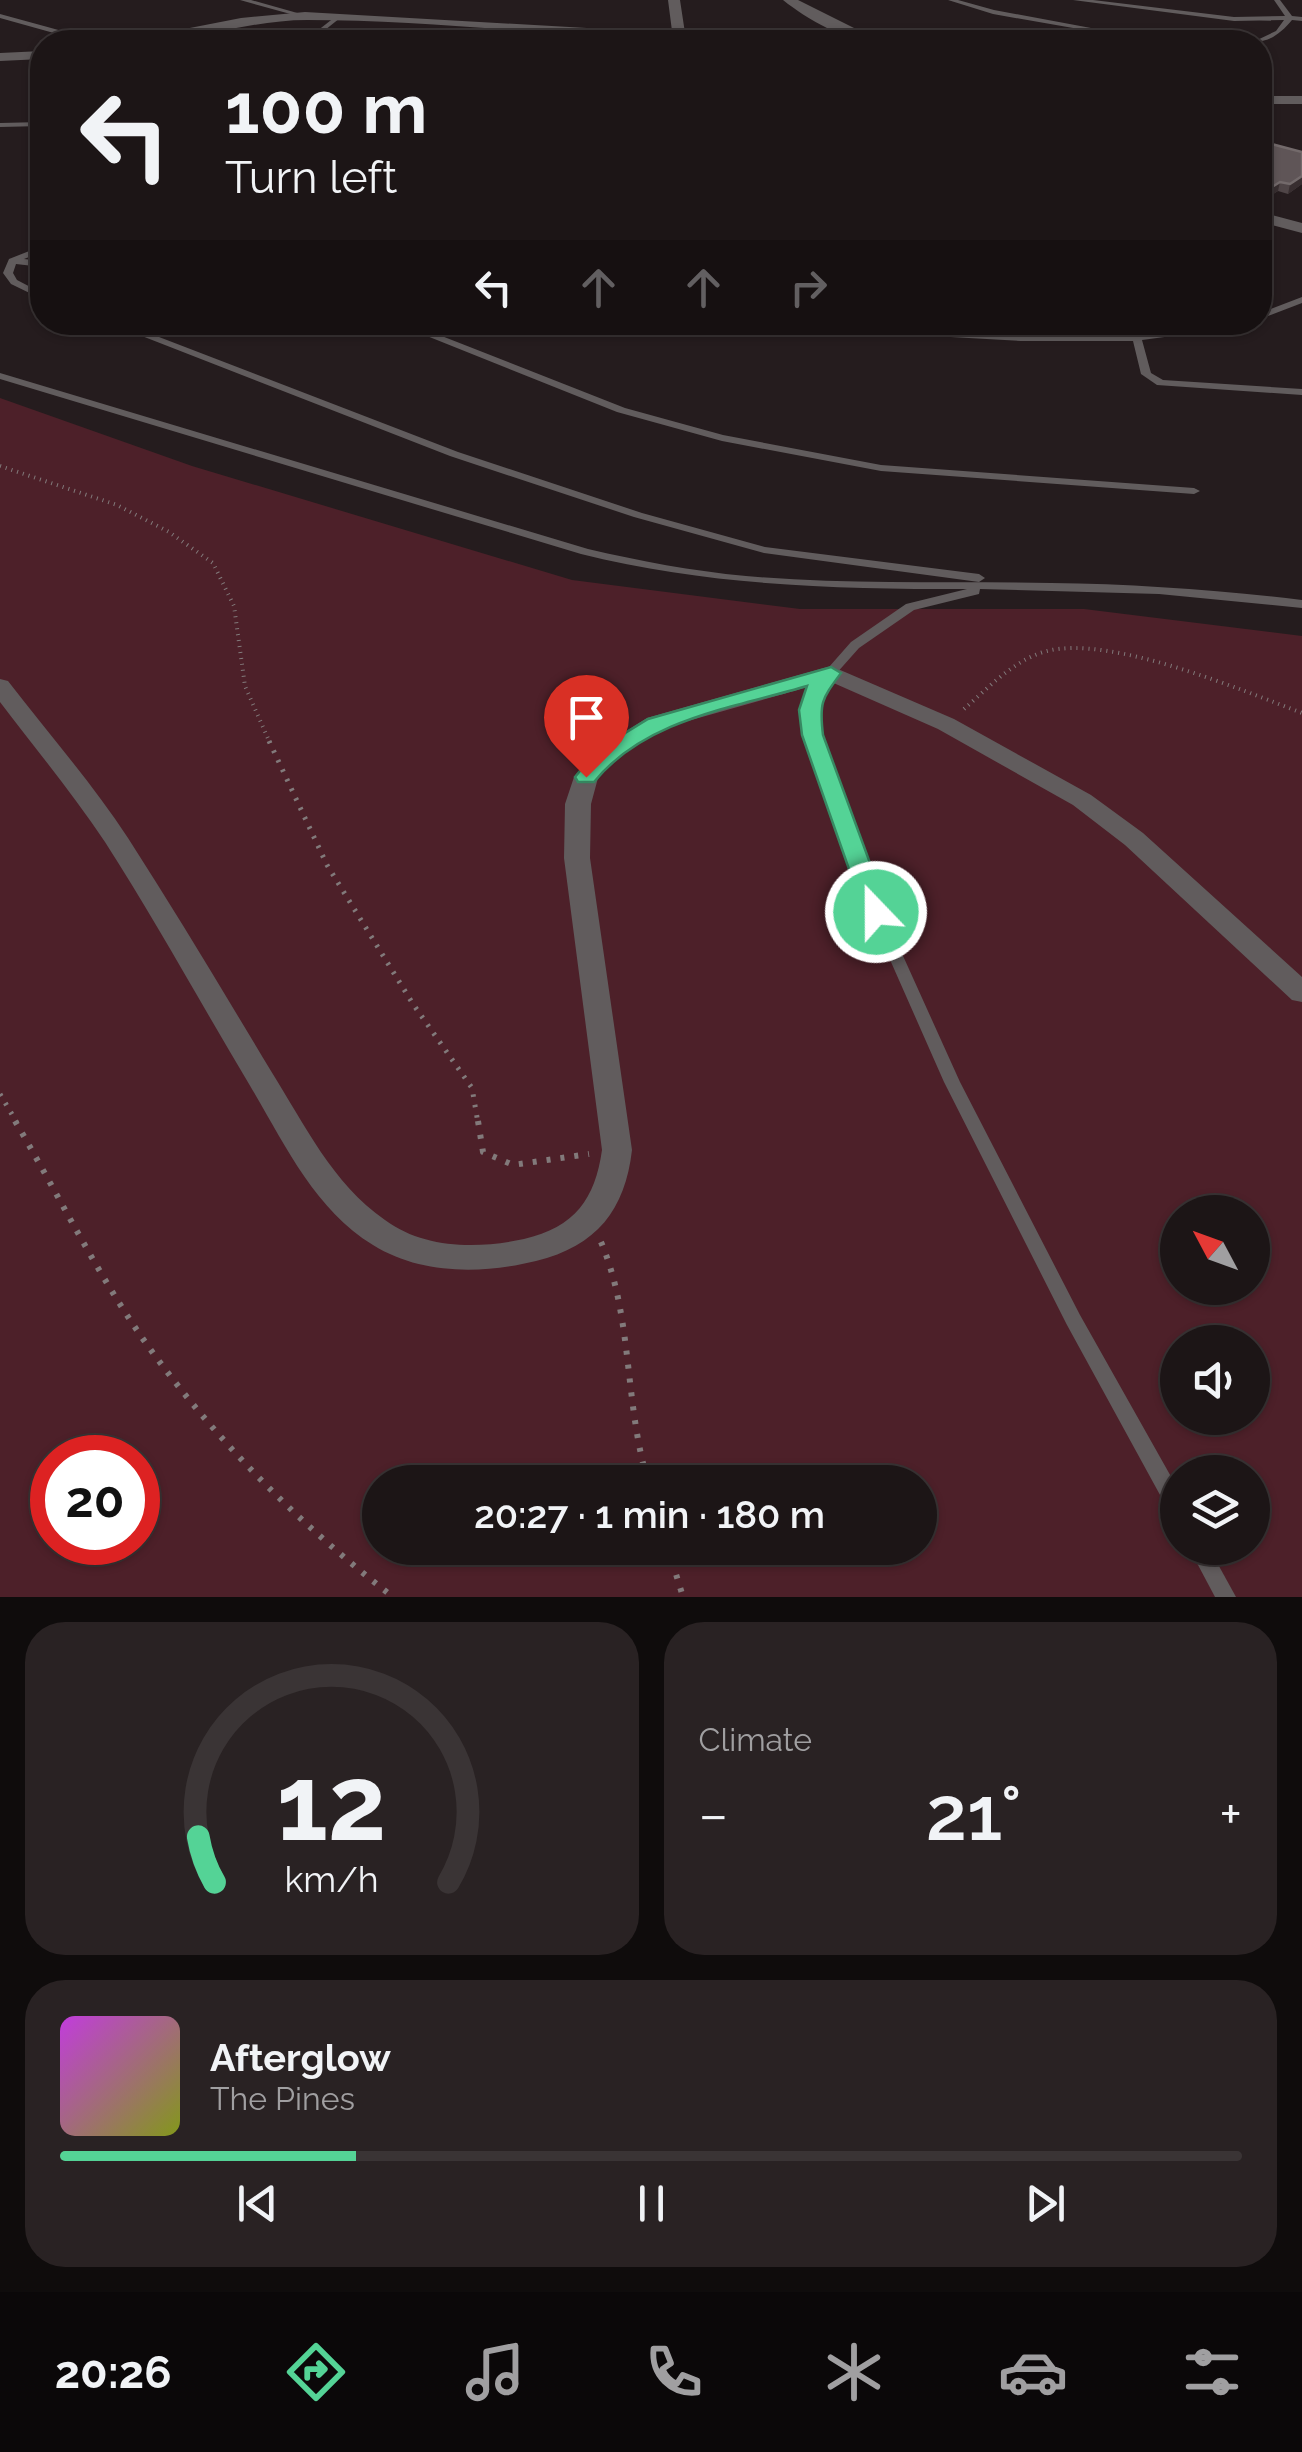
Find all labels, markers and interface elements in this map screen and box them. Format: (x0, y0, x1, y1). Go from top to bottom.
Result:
text: 100 m (225, 67, 428, 149)
icon: left (60, 70, 190, 200)
text: Turn left (225, 151, 397, 204)
icon: left (466, 260, 521, 315)
icon: ahead (571, 260, 626, 315)
icon: ahead (676, 260, 731, 315)
icon: right (781, 260, 836, 315)
pin (544, 675, 629, 778)
icon: arrive (559, 690, 614, 745)
position arrow (824, 860, 928, 964)
north arrow (1160, 1195, 1270, 1305)
map controls (1160, 1195, 1270, 1565)
button: sound (1160, 1325, 1270, 1435)
speed limit sign: 20 (30, 1435, 160, 1565)
button: layers (1160, 1455, 1270, 1565)
text: 20:27 · 1 min · 180 m (474, 1492, 825, 1537)
text: Climate (699, 1721, 812, 1758)
text: 12 (277, 1742, 387, 1864)
text: 21° (926, 1769, 1022, 1858)
text: − (699, 1782, 728, 1847)
text: + (1219, 1782, 1242, 1847)
text: km/h (285, 1858, 379, 1900)
text: Afterglow (210, 2035, 391, 2080)
text: The Pines (210, 2080, 355, 2117)
icon: previous (230, 2176, 285, 2231)
icon: pause (624, 2176, 679, 2231)
icon: next (1018, 2176, 1073, 2231)
icon: directions (281, 2337, 351, 2407)
icon: music (460, 2337, 530, 2407)
icon: phone (639, 2337, 709, 2407)
icon: climate (819, 2337, 889, 2407)
icon: car (998, 2337, 1068, 2407)
icon: filters (1177, 2337, 1247, 2407)
text: 20:26 (55, 2346, 171, 2399)

